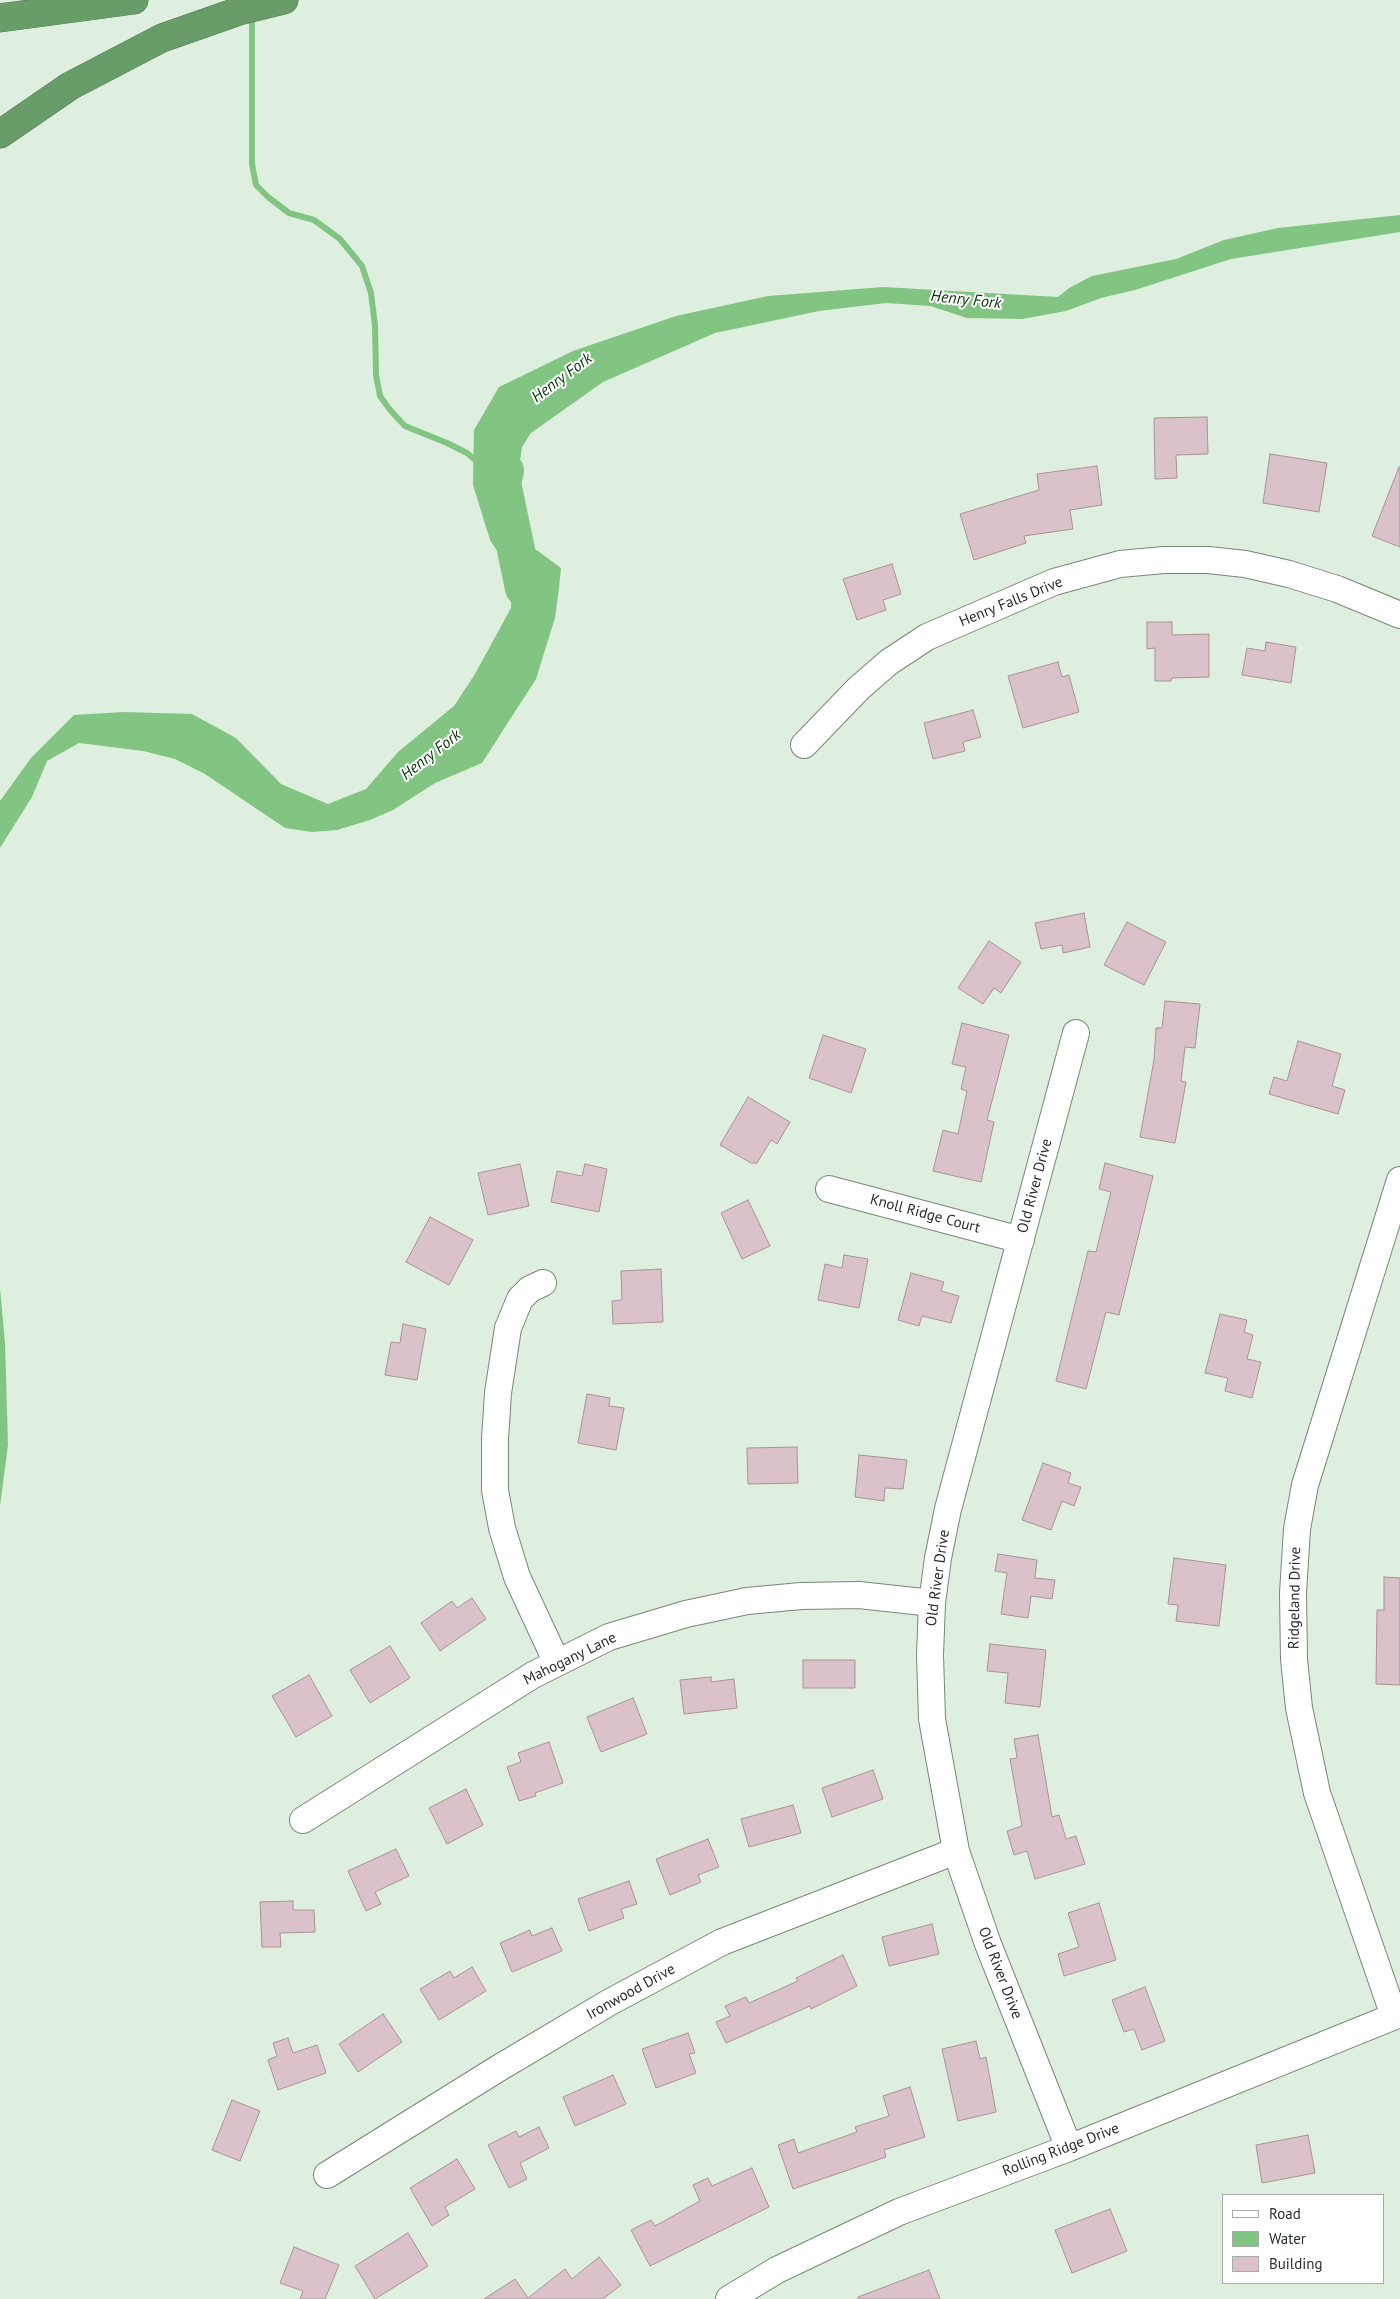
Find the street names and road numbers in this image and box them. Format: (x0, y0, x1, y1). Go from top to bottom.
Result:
street label: Henry Falls Drive (957, 573, 1065, 631)
street label: Old River Drive (1014, 1137, 1056, 1235)
street label: Knoll Ridge Court (868, 1191, 982, 1237)
street label: Old River Drive (922, 1529, 954, 1627)
street label: Ridgeland Drive (1285, 1547, 1305, 1649)
street label: Mahogany Lane (521, 1629, 619, 1689)
street label: Old River Drive (974, 1924, 1026, 2022)
street label: Ironwood Drive (584, 1960, 678, 2024)
street label: Rolling Ridge Drive (1000, 2119, 1122, 2181)

